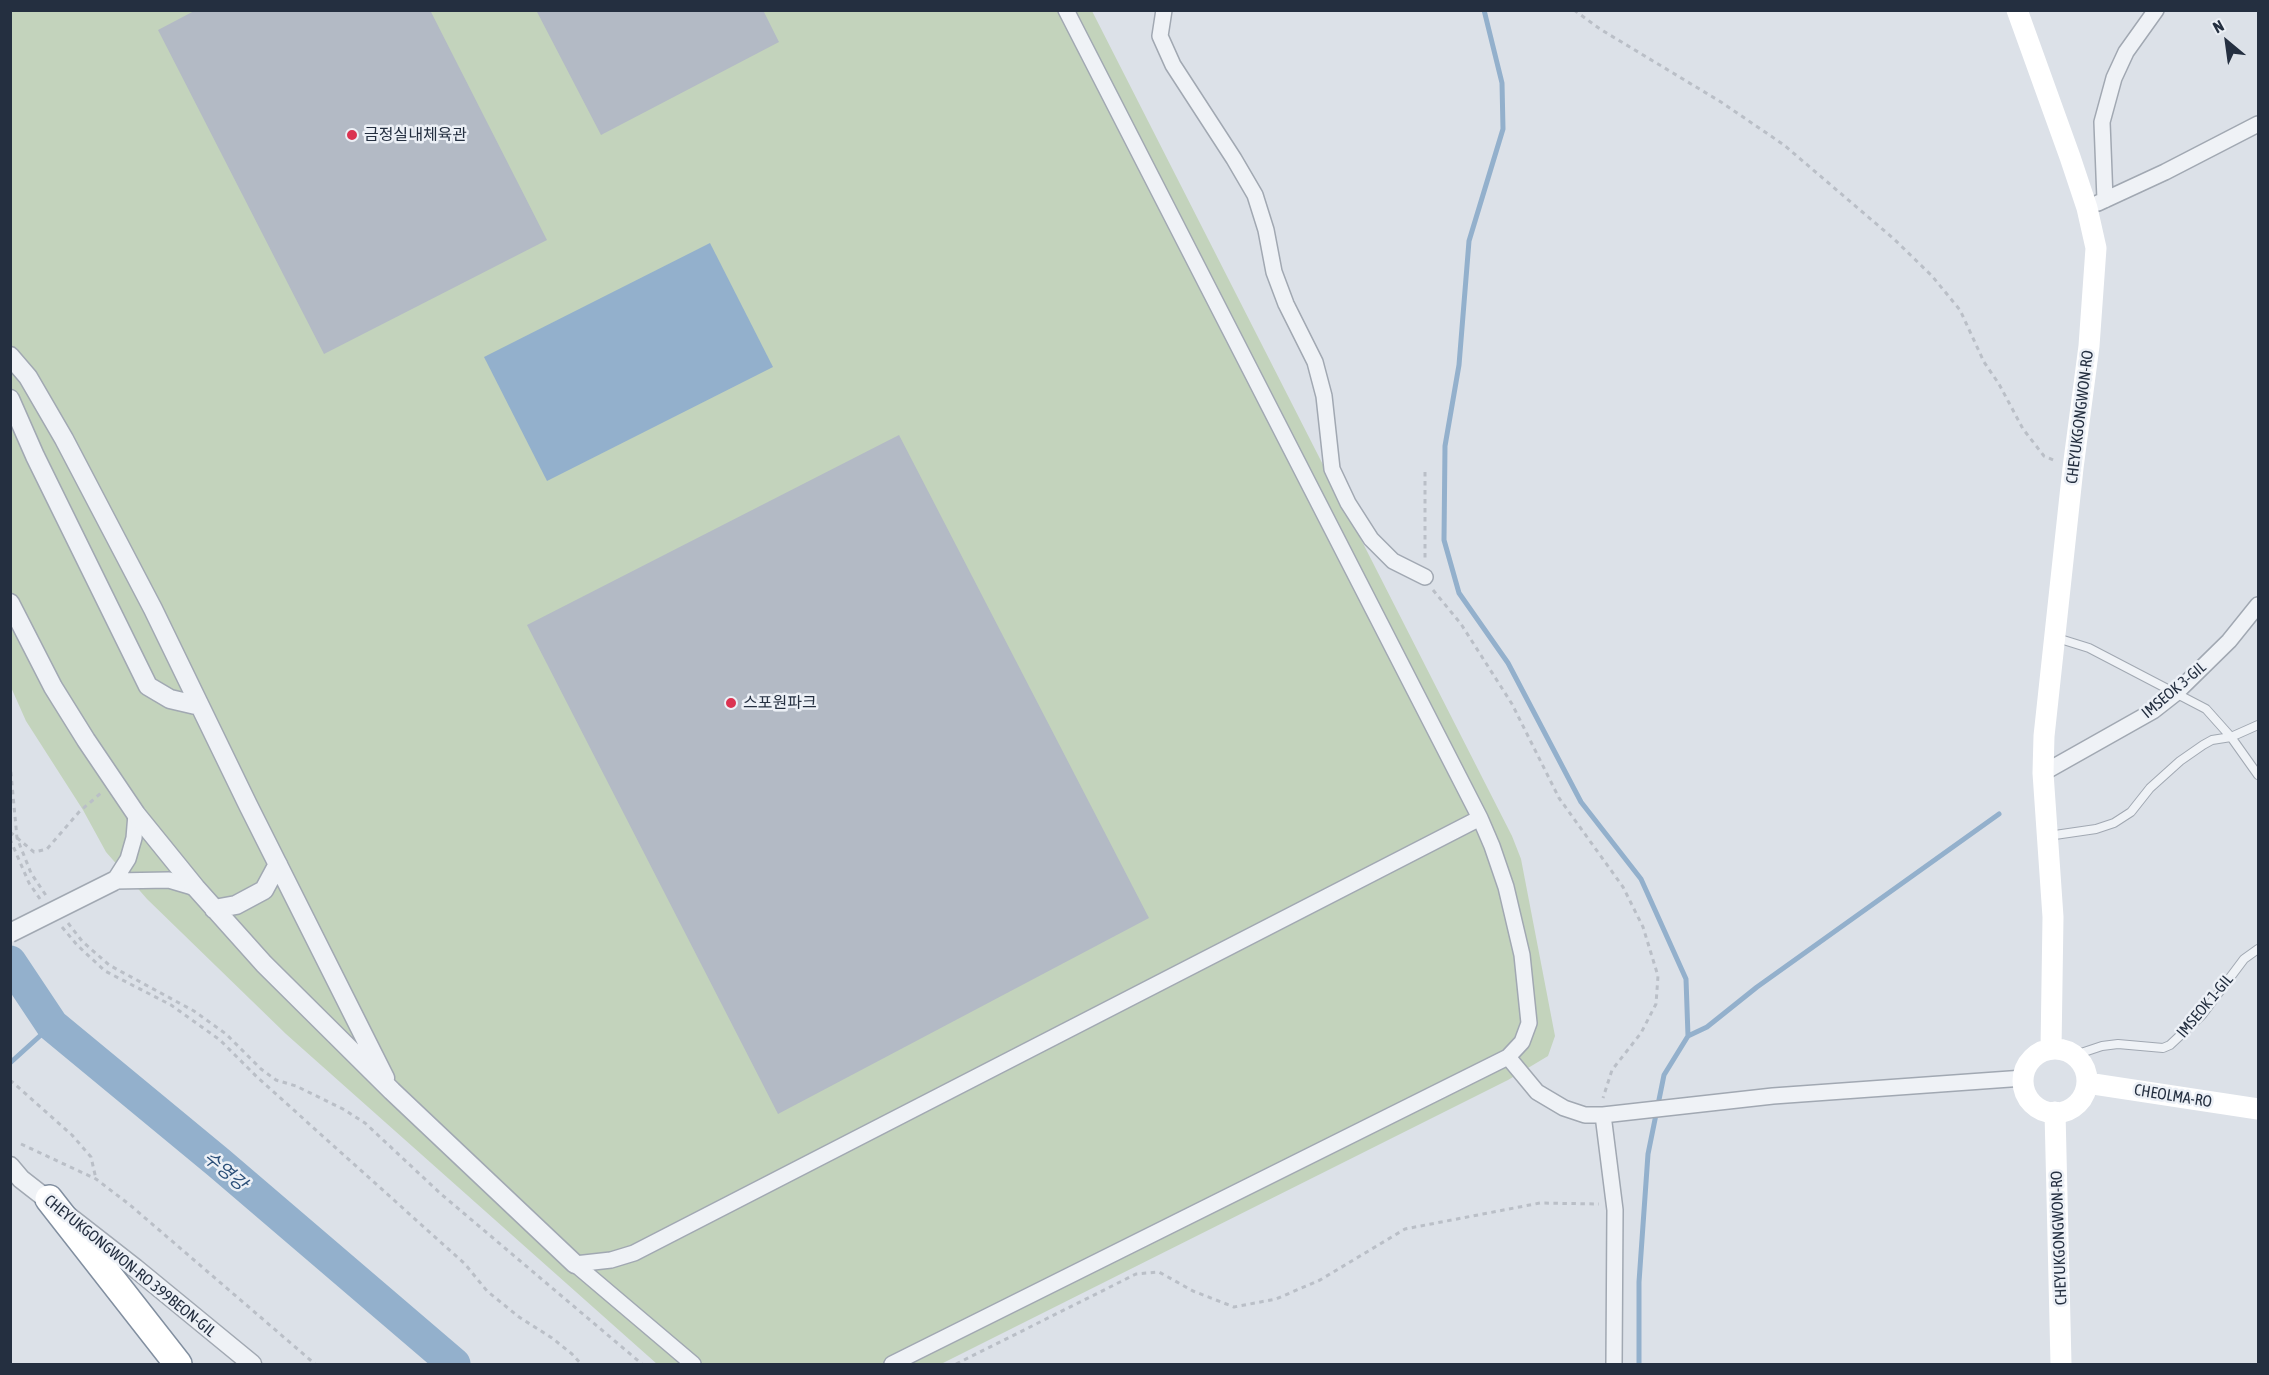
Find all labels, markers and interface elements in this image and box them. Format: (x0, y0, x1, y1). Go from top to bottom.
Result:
north arrow (2197, 12, 2257, 72)
text: N (2210, 16, 2227, 36)
place label: 금정실내체육관 (364, 125, 467, 145)
marker: 금정실내체육관 (345, 128, 359, 142)
street label: CHEYUKGONGWON-RO (2062, 349, 2098, 485)
street label: IMSEOK 3-GIL (2138, 658, 2210, 722)
place label: 스포원파크 (743, 693, 817, 713)
marker: 스포원파크 (724, 696, 738, 710)
street label: IMSEOK 1-GIL (2173, 970, 2237, 1042)
street label: CHEOLMA-RO (2133, 1080, 2213, 1112)
water label: 수영강 (199, 1147, 251, 1195)
street label: CHEYUKGONGWON-RO (2047, 1171, 2071, 1305)
street label: CHEYUKGONGWON-RO 399BEON-GIL (40, 1191, 220, 1341)

